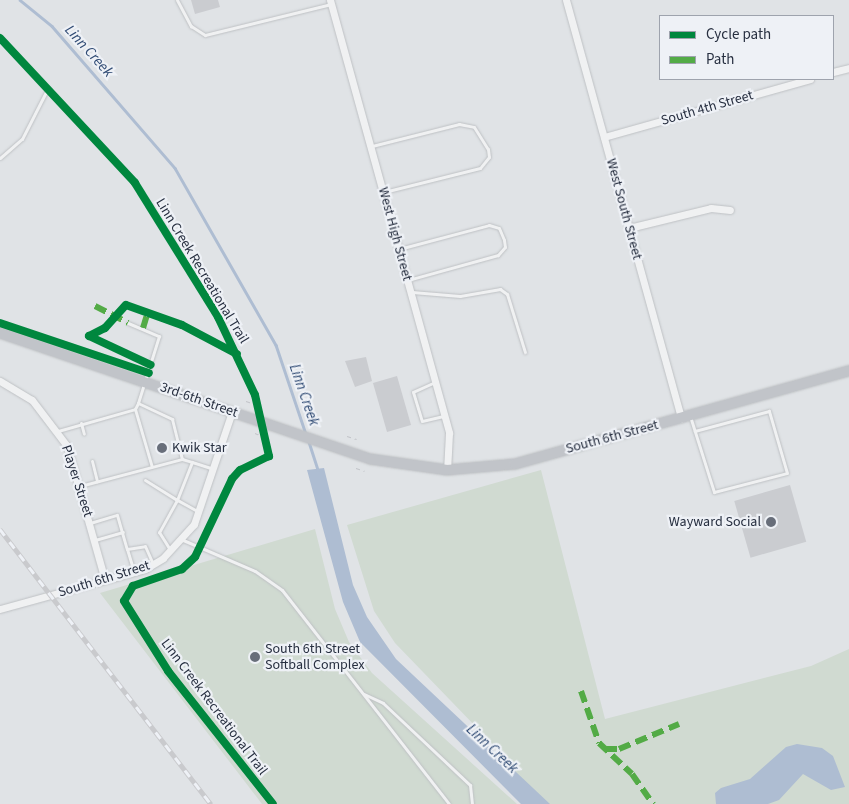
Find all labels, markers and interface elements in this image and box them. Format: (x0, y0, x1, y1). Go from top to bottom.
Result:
legend (659, 15, 834, 80)
water label: Linn Creek (61, 21, 117, 81)
text: Cycle path (706, 24, 771, 45)
text: Path (706, 49, 734, 70)
street label: South 4th Street (659, 87, 755, 129)
street label: West South Street (602, 157, 646, 261)
street label: West High Street (374, 185, 416, 283)
street label: Linn Creek Recreational Trail (152, 195, 252, 347)
water label: Linn Creek (285, 362, 323, 428)
street label: 3rd-6th Street (158, 379, 240, 421)
street label: South 6th Street (564, 417, 660, 457)
place label: Kwik Star (172, 440, 227, 456)
marker: Kwik Star (156, 442, 168, 454)
street label: Player Street (57, 443, 97, 519)
place label: Wayward Social (669, 514, 761, 530)
marker: Wayward Social (765, 516, 777, 528)
street label: South 6th Street (56, 557, 152, 601)
street label: Linn Creek Recreational Trail (157, 635, 271, 779)
place label: South 6th Street Softball Complex (265, 641, 365, 674)
marker: South 6th Street Softball Complex (249, 651, 261, 663)
water label: Linn Creek (462, 721, 522, 777)

